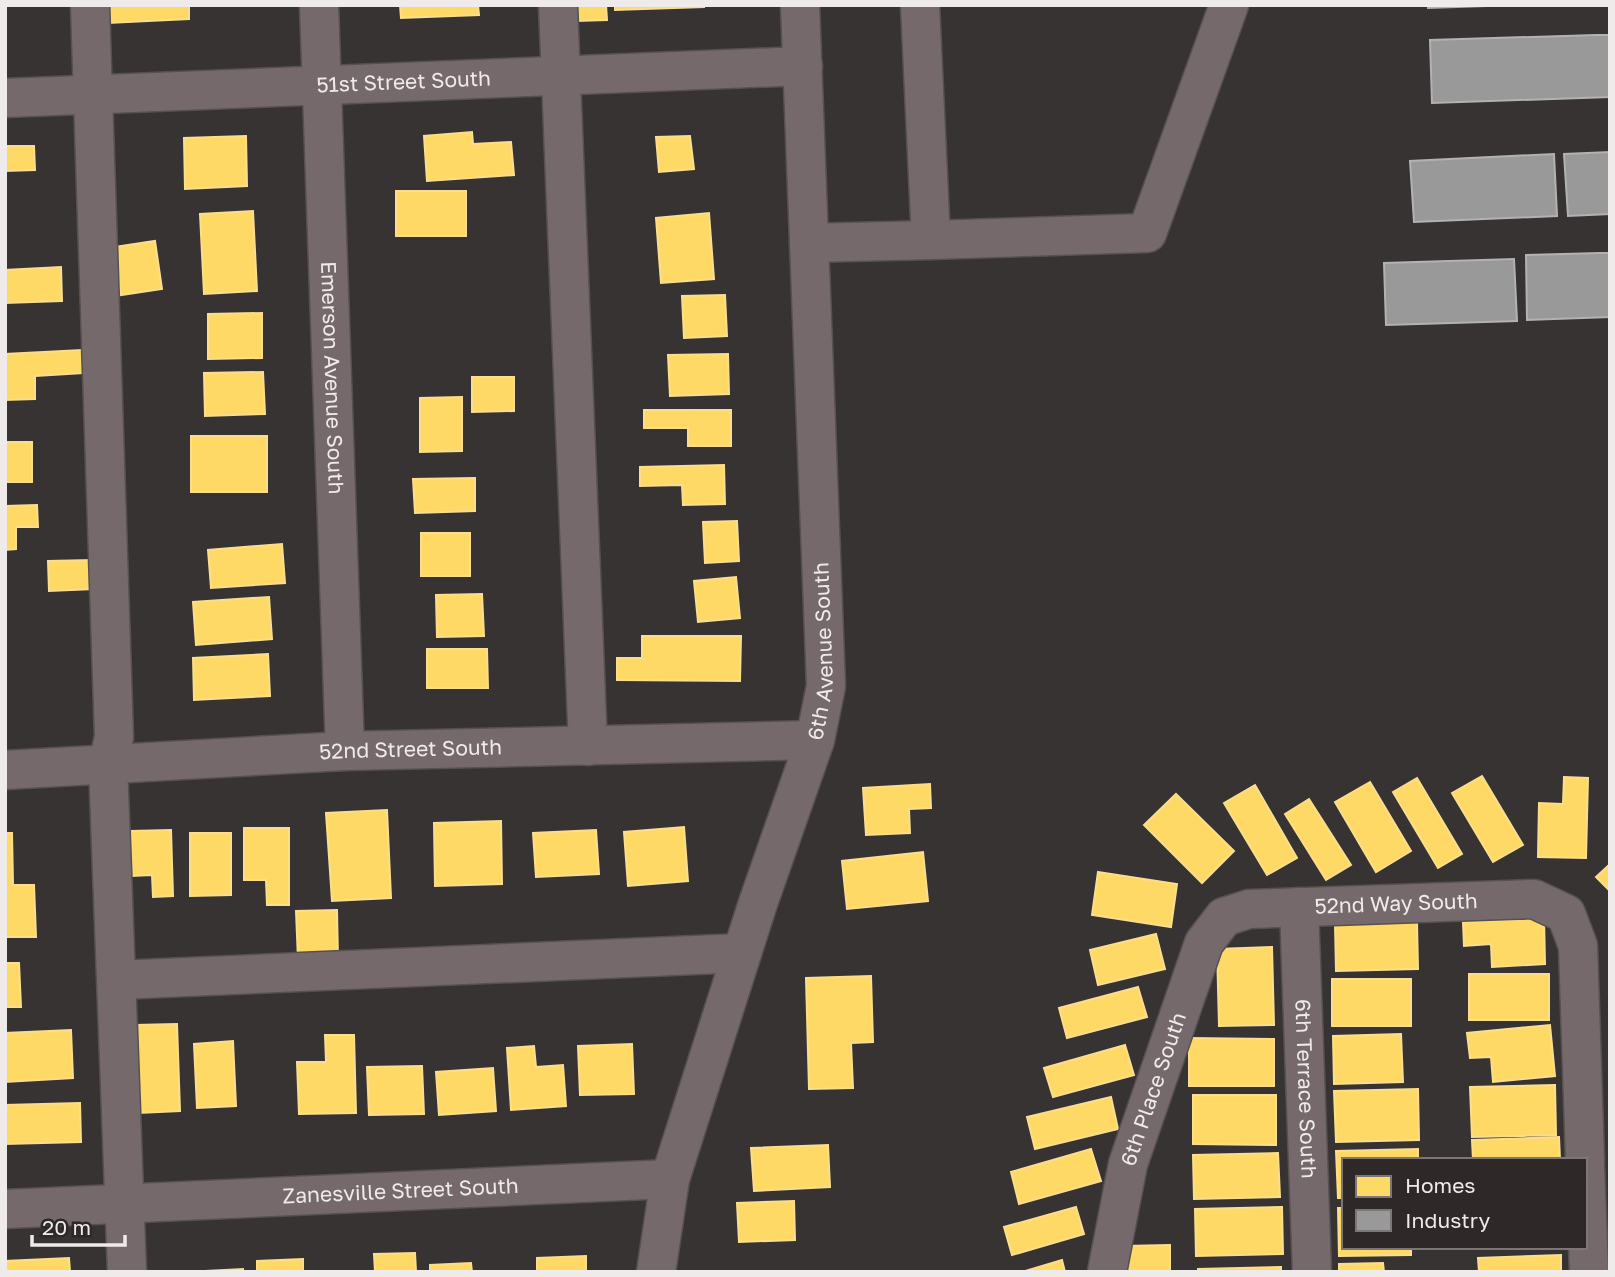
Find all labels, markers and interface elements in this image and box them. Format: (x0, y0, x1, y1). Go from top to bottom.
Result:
street label: 51st Street South (316, 65, 491, 98)
street label: Emerson Avenue South (316, 261, 350, 495)
street label: 6th Avenue South (801, 562, 838, 742)
street label: 52nd Street South (318, 733, 502, 764)
street label: 52nd Way South (1314, 887, 1478, 919)
street label: 6th Terrace South (1290, 999, 1323, 1179)
street label: 6th Place South (1114, 1009, 1191, 1169)
legend (1342, 1158, 1587, 1249)
street label: Zanesville Street South (282, 1172, 519, 1208)
text: Homes (1405, 1172, 1475, 1198)
scale bar (32, 1204, 124, 1248)
text: Industry (1405, 1207, 1490, 1233)
text: 20 m (42, 1214, 91, 1240)

